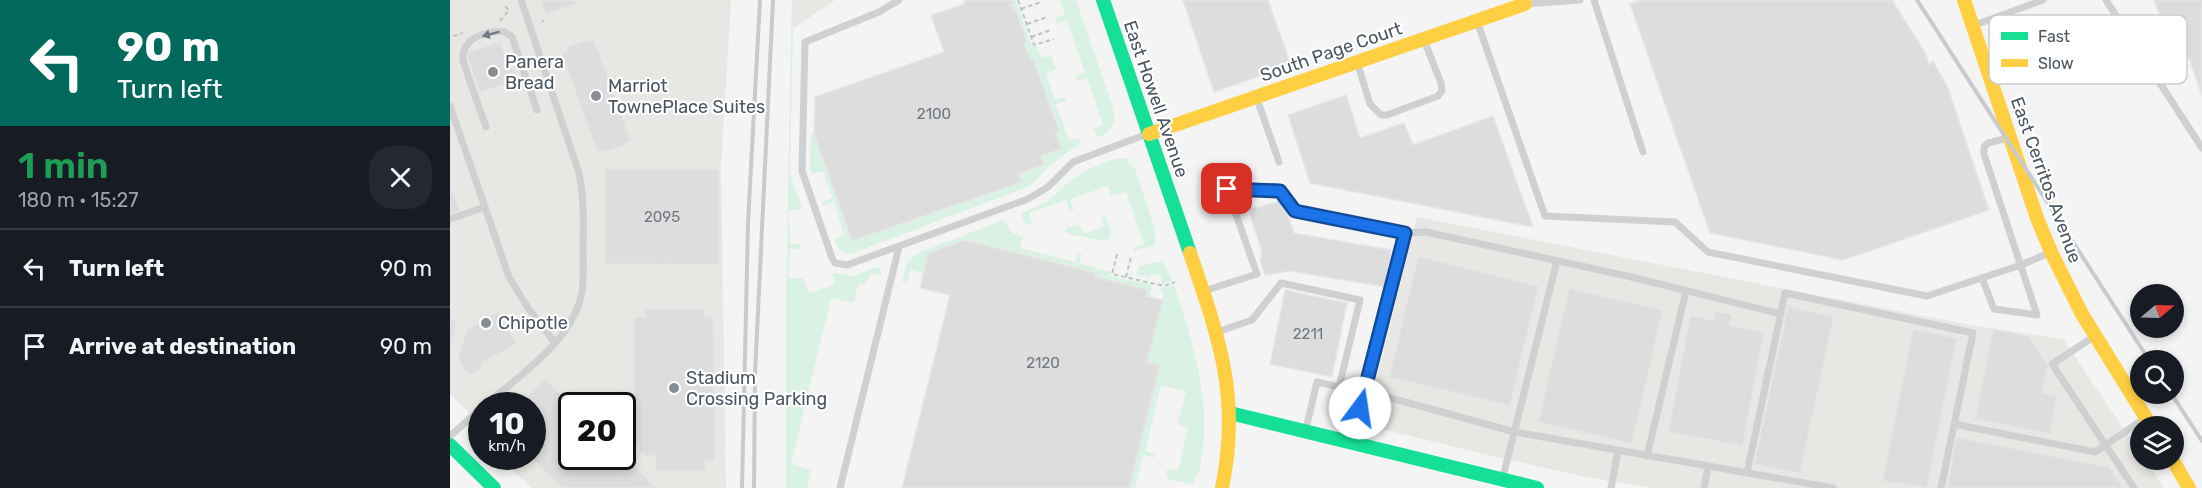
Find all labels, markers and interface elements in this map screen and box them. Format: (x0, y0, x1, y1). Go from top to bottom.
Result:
legend (1989, 15, 2187, 84)
street label: South Page Court (1257, 17, 1405, 87)
street label: East Howell Avenue (1119, 18, 1193, 180)
text: 90 m (117, 22, 220, 72)
icon: left (18, 24, 96, 102)
text: Fast (2038, 27, 2070, 46)
one-way arrow (482, 29, 500, 39)
place label: Panera Bread (505, 51, 564, 94)
text: Slow (2038, 54, 2074, 73)
marker: Panera Bread (486, 65, 500, 79)
text: Turn left (117, 73, 222, 105)
place label: Marriot TownePlace Suites (608, 75, 765, 118)
marker: Marriot TownePlace Suites (589, 89, 603, 103)
street label: East Cerritos Avenue (2006, 94, 2086, 266)
house number: 2100 (917, 105, 951, 123)
text: 1 min (18, 144, 109, 187)
button: close (369, 146, 432, 209)
pin (1201, 163, 1252, 214)
icon: arrive (1210, 172, 1243, 205)
text: 180 m · 15:27 (18, 188, 139, 212)
house number: 2095 (644, 208, 680, 226)
icon: left (18, 252, 51, 285)
text: Turn left (69, 255, 164, 282)
text: 90 m (380, 255, 432, 282)
north arrow (2130, 284, 2184, 338)
map controls (2130, 284, 2184, 470)
place label: Chipotle (498, 312, 568, 334)
marker: Chipotle (479, 316, 493, 330)
house number: 2211 (1293, 325, 1323, 343)
icon: arrive (18, 330, 51, 363)
text: Arrive at destination (69, 333, 296, 360)
text: 90 m (380, 333, 432, 360)
button: search (2130, 350, 2184, 404)
house number: 2120 (1026, 354, 1060, 372)
place label: Stadium Crossing Parking (686, 367, 827, 410)
position arrow (1328, 376, 1392, 440)
marker: Stadium Crossing Parking (667, 381, 681, 395)
speed limit sign: 20 (558, 392, 636, 470)
text: 10 (489, 406, 525, 442)
button: layers (2130, 416, 2184, 470)
text: km/h (488, 437, 526, 455)

